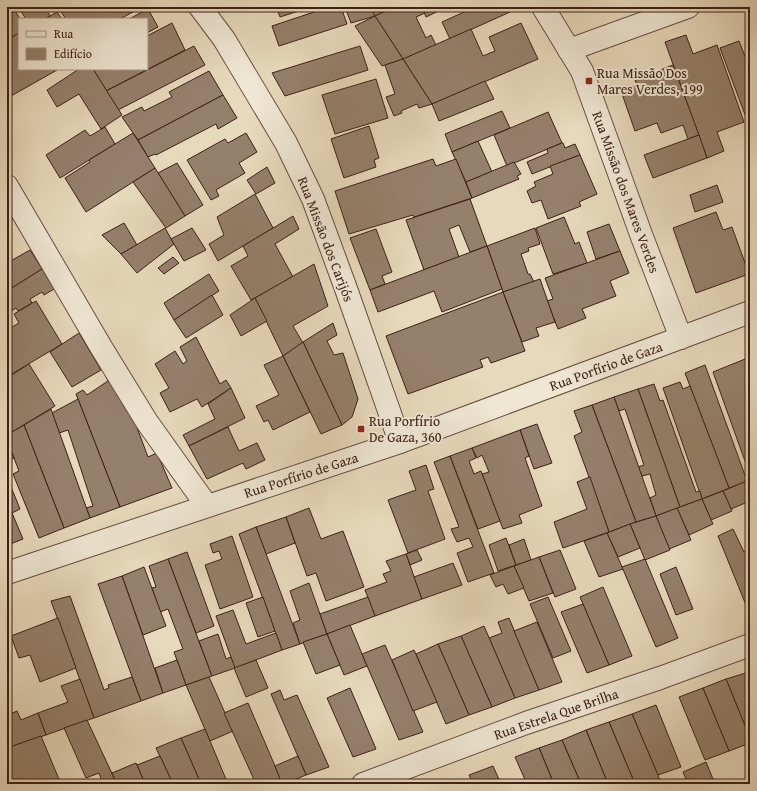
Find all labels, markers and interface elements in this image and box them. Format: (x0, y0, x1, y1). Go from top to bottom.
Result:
legend (18, 18, 148, 70)
text: Rua (54, 25, 73, 42)
text: Edifício (54, 45, 92, 62)
place label: Rua Missão Dos Mares Verdes, 199 (597, 63, 703, 99)
marker: Rua Missão Dos Mares Verdes, 199 (584, 76, 594, 86)
street label: Rua Missão dos Mares Verdes (587, 108, 665, 276)
street label: Rua Missão dos Carijós (293, 174, 359, 304)
street label: Rua Porfírio de Gaza (547, 336, 666, 396)
place label: Rua Porfírio De Gaza, 360 (369, 411, 442, 447)
marker: Rua Porfírio De Gaza, 360 (356, 424, 366, 434)
street label: Rua Porfírio de Gaza (241, 447, 361, 503)
street label: Rua Estrela Que Brilha (491, 683, 621, 745)

